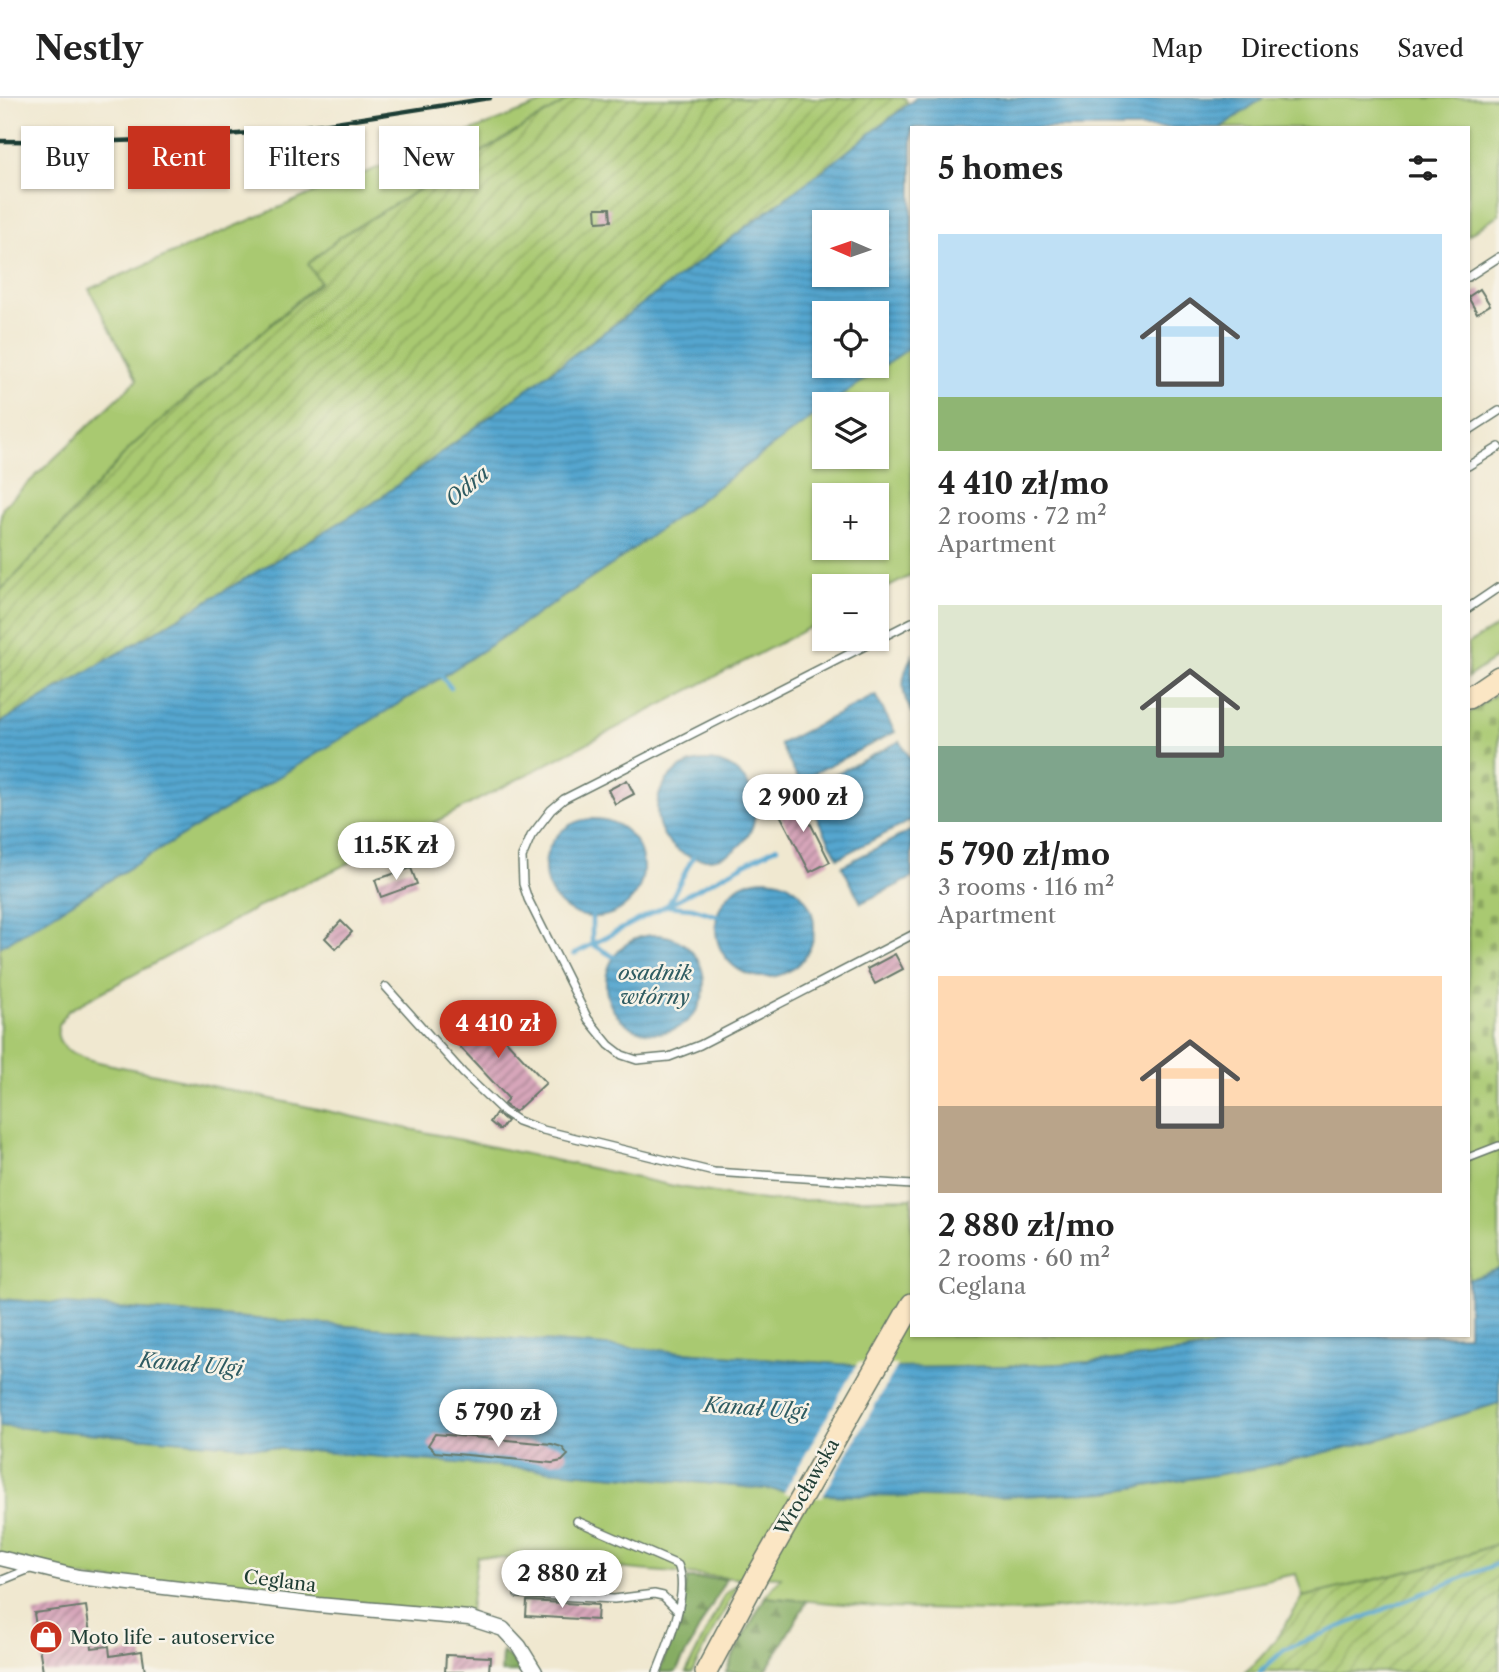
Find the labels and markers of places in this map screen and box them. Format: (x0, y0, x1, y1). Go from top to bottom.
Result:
pin: 2 900 zł (731, 774, 875, 834)
pin: 11.5K zł (324, 822, 468, 882)
pin: 4 410 zł (426, 1000, 570, 1060)
pin: 5 790 zł (426, 1390, 570, 1449)
pin: 2 880 zł (490, 1550, 634, 1610)
shop icon: Moto life - autoservice (27, 1618, 65, 1656)
place label: Moto life - autoservice (70, 1626, 275, 1649)

